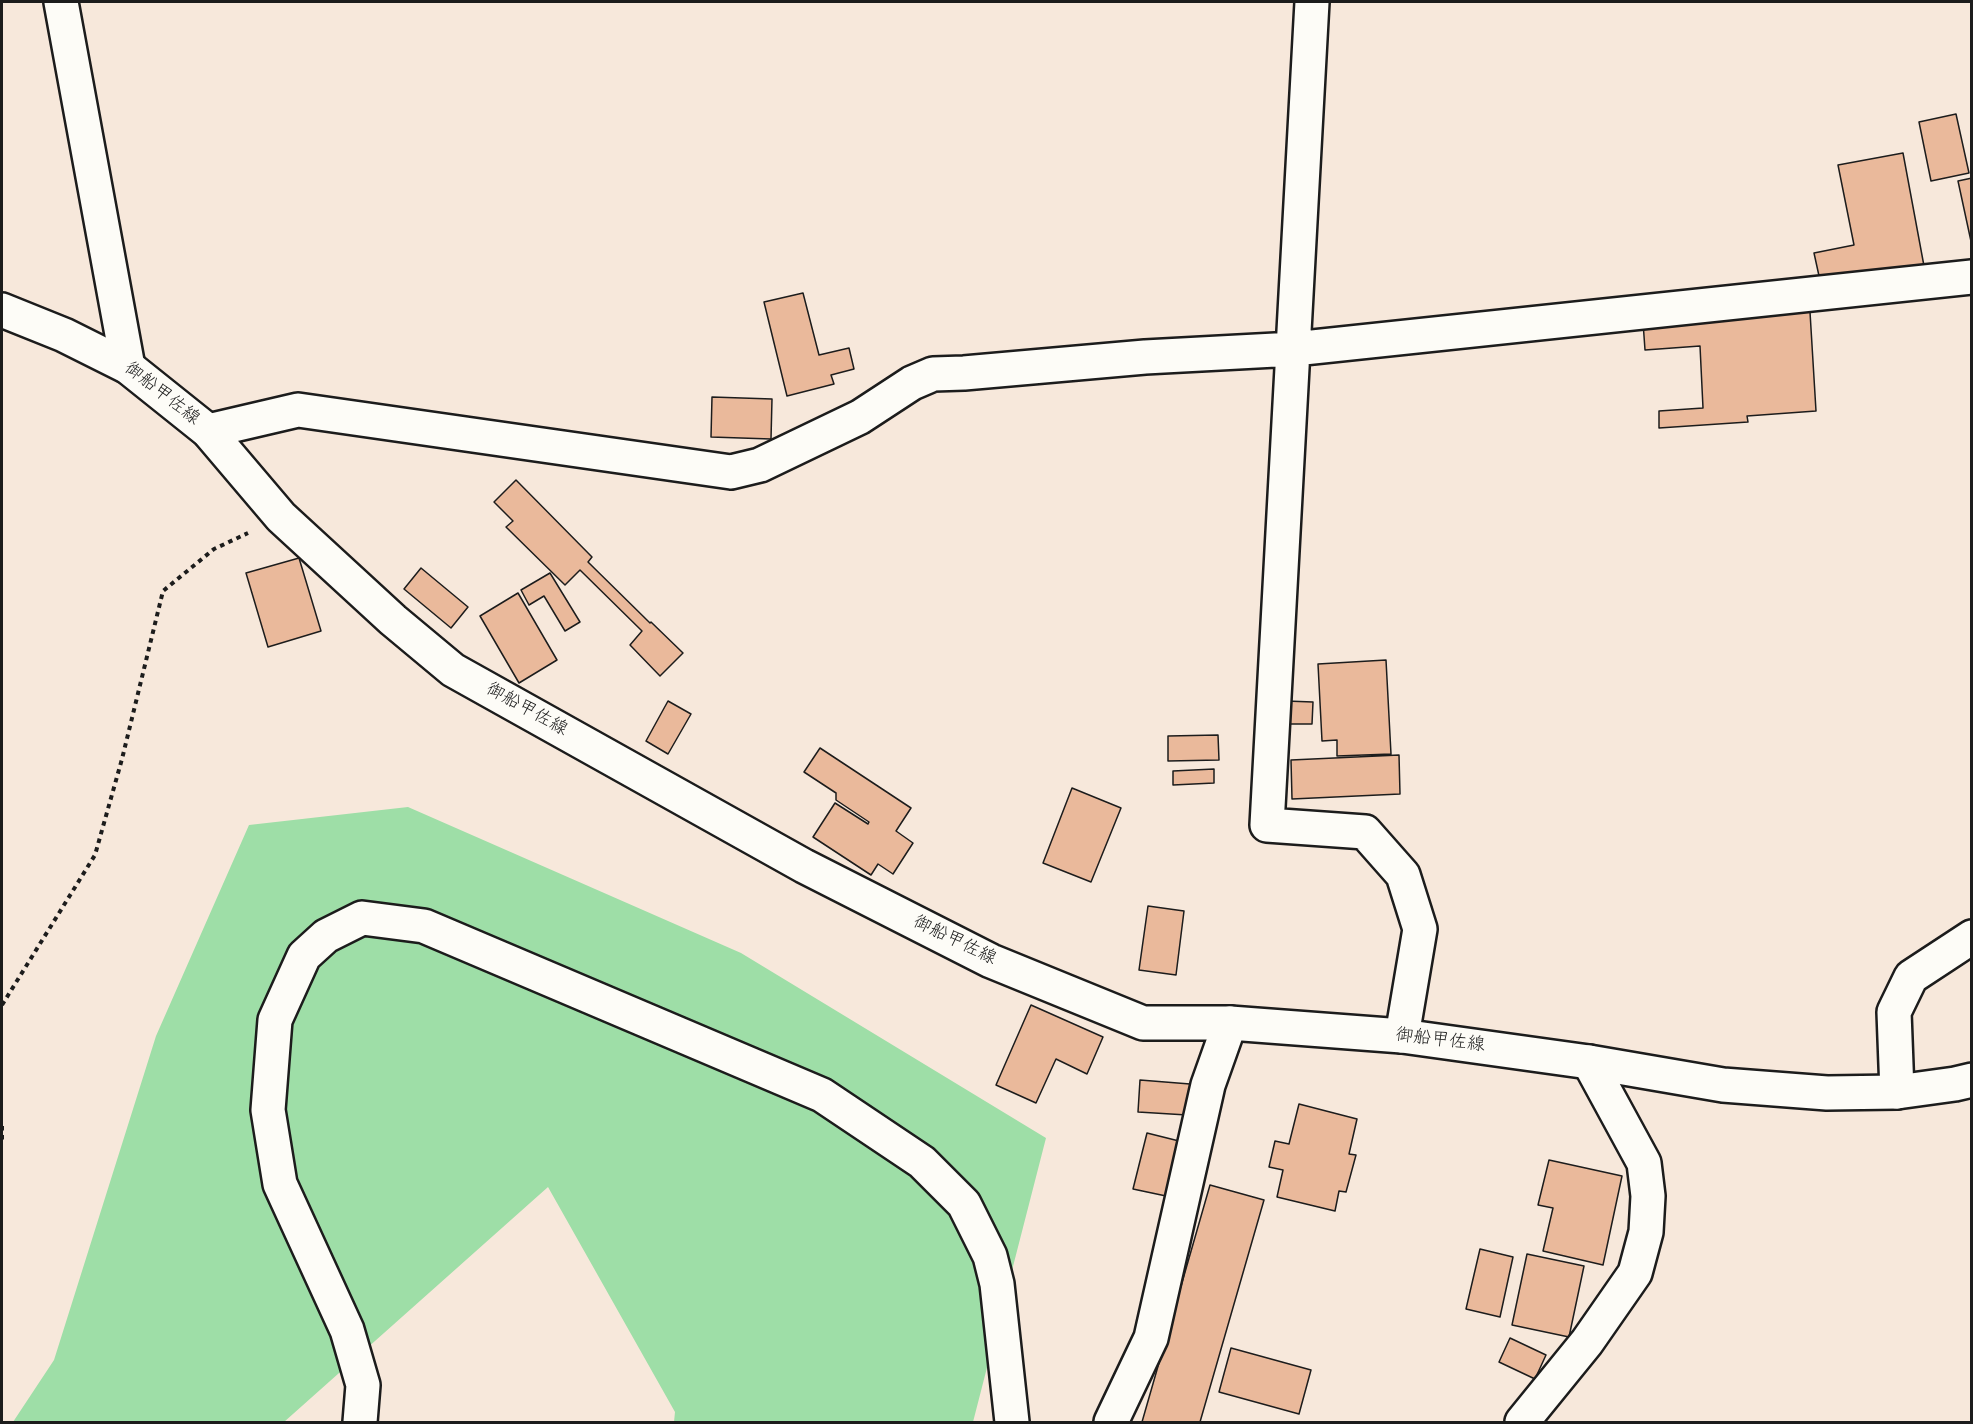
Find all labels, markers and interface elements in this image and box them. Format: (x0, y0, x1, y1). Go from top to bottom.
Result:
street label: 御船甲佐線 (119, 359, 203, 431)
street label: 御船甲佐線 (481, 680, 571, 742)
street label: 御船甲佐線 (909, 913, 999, 971)
street label: 御船甲佐線 (1394, 1026, 1486, 1058)

